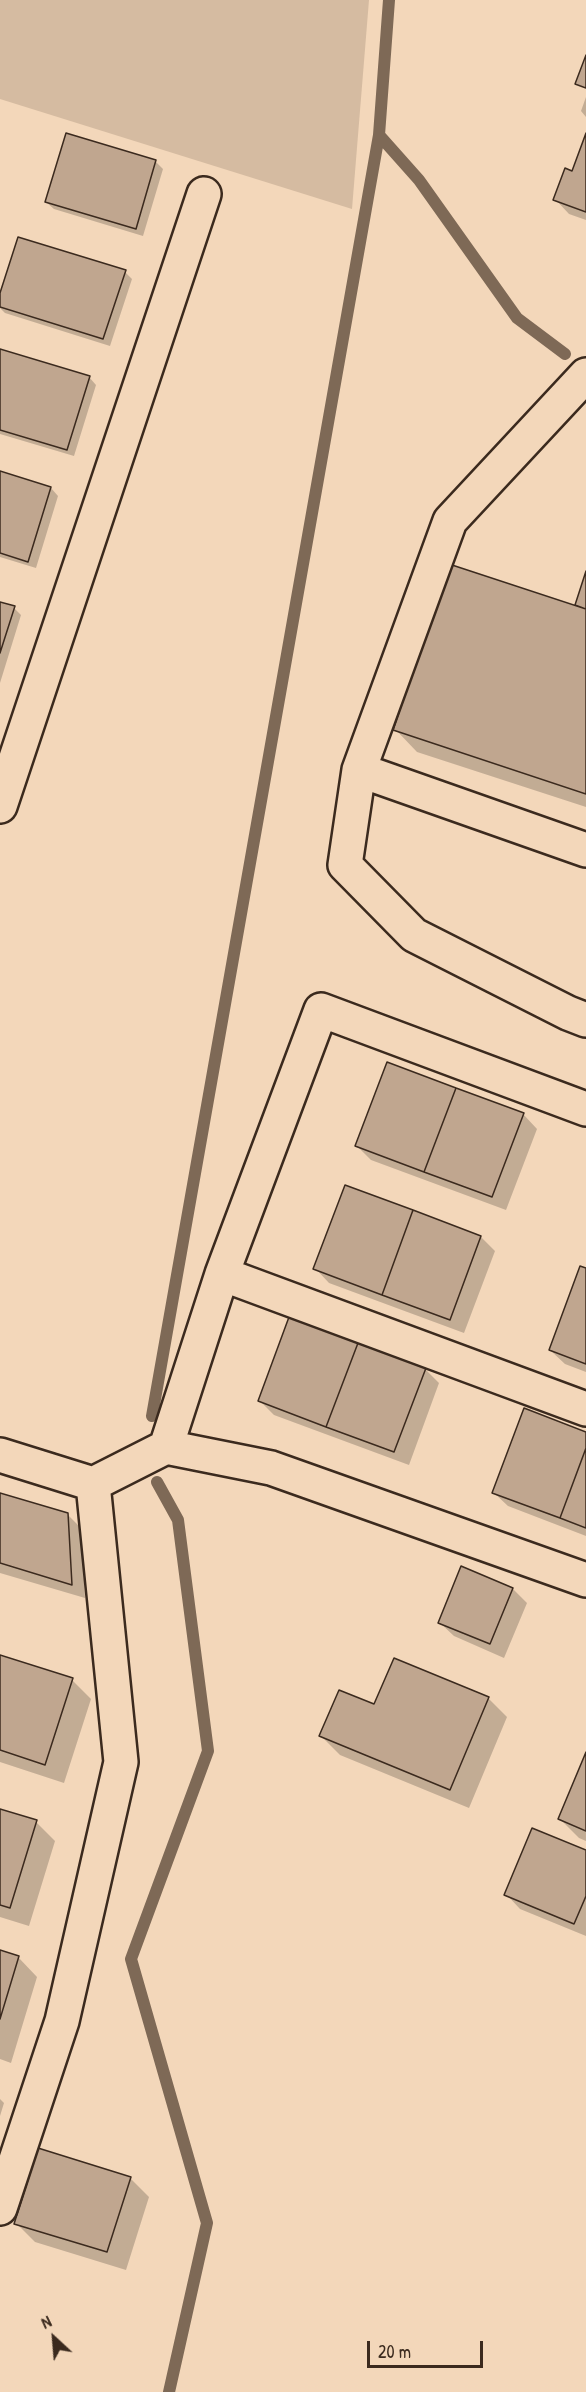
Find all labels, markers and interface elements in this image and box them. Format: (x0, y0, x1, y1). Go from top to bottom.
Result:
north arrow (24, 2308, 84, 2368)
text: N (37, 2310, 55, 2334)
scale bar (370, 2329, 486, 2367)
text: 20 m (378, 2339, 411, 2364)

